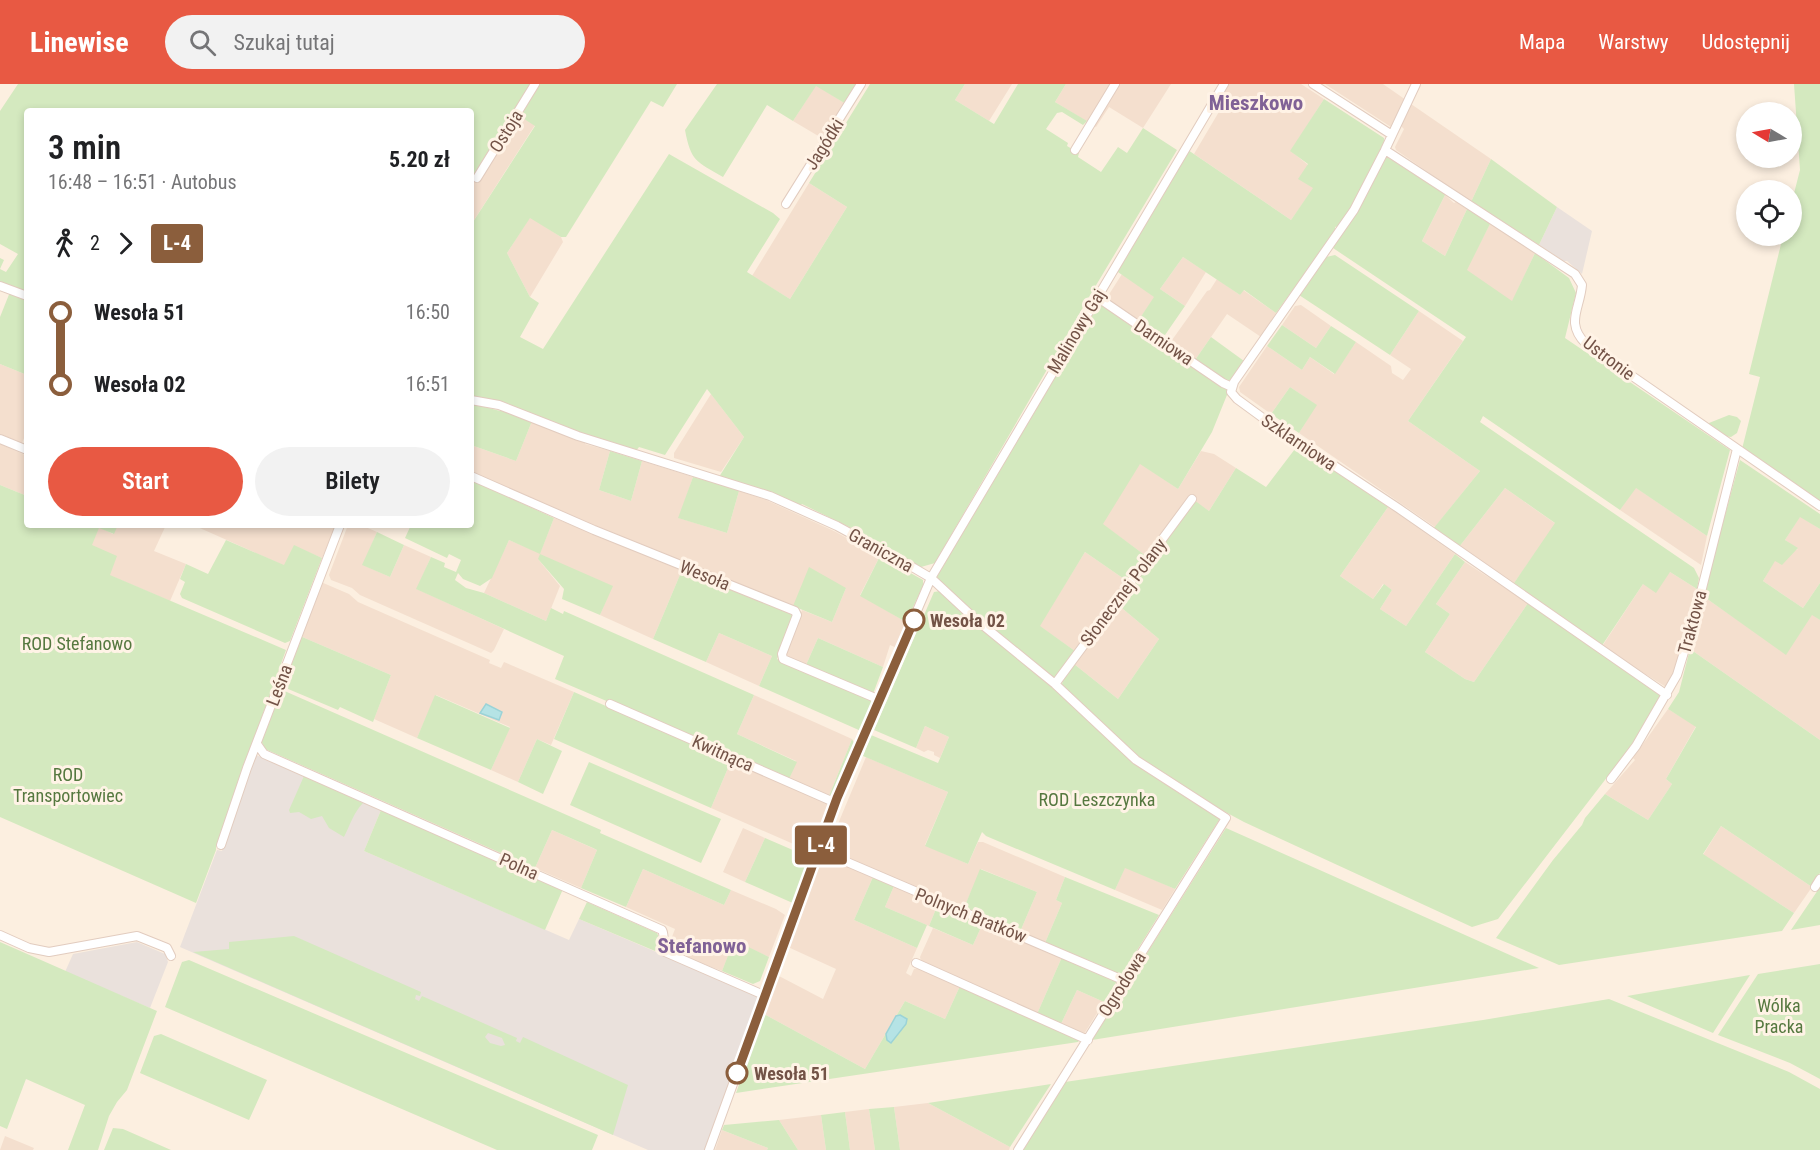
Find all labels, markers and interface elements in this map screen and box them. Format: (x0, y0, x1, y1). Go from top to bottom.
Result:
search box (165, 15, 585, 69)
text: Linewise (30, 26, 129, 59)
icon: search (186, 26, 219, 59)
text: Szukaj tutaj (234, 30, 335, 55)
text: Mapa (1519, 30, 1565, 54)
text: Warstwy (1598, 30, 1669, 54)
text: Udostępnij (1702, 30, 1790, 54)
district label: Mieszkowo (1209, 91, 1303, 115)
north arrow (1736, 102, 1802, 168)
map controls (1736, 102, 1802, 246)
street label: Ostoja (485, 106, 527, 156)
street label: Jagódki (800, 115, 848, 173)
text: 3 min (48, 128, 121, 167)
text: 5.20 zł (389, 147, 450, 172)
text: 16:48 – 16:51 · Autobus (48, 170, 237, 194)
button: locate (1736, 180, 1802, 246)
icon: walk (48, 227, 81, 260)
icon: forward (109, 227, 142, 260)
text: 2 (90, 231, 100, 255)
text: L-4 (163, 231, 191, 255)
street label: Malinowy Gaj (1043, 285, 1109, 377)
text: Wesoła 51 (94, 300, 186, 325)
text: 16:50 (406, 300, 450, 324)
street label: Darniowa (1131, 315, 1197, 369)
street label: Ustronie (1579, 332, 1639, 384)
text: Wesoła 02 (94, 372, 186, 397)
text: 16:51 (406, 372, 450, 396)
street label: Szklarniowa (1258, 409, 1340, 475)
button: Start (48, 447, 243, 516)
button: Bilety (255, 447, 450, 516)
street label: Graniczna (845, 524, 917, 576)
street label: Słonecznej Polany (1076, 534, 1171, 650)
street label: Wesoła (677, 555, 733, 595)
street label: Traktowa (1673, 588, 1711, 656)
marker: Wesoła 02 (903, 609, 925, 631)
place label: Wesoła 02 (930, 610, 1005, 631)
park label: ROD Stefanowo (22, 633, 132, 654)
street label: Leśna (262, 661, 296, 709)
street label: Kwitnąca (689, 730, 757, 776)
park label: ROD Transportowiec (13, 764, 123, 806)
park label: ROD Leszczynka (1039, 789, 1155, 810)
line badge: L-4 (786, 826, 856, 864)
text: L-4 (807, 833, 835, 857)
street label: Polna (496, 848, 542, 884)
street label: Polnych Bratków (912, 883, 1030, 947)
district label: Stefanowo (657, 934, 747, 958)
street label: Ogrodowa (1094, 948, 1150, 1020)
park label: Wólka Pracka (1755, 995, 1803, 1037)
marker: Wesoła 51 (726, 1062, 748, 1084)
place label: Wesoła 51 (754, 1063, 829, 1084)

